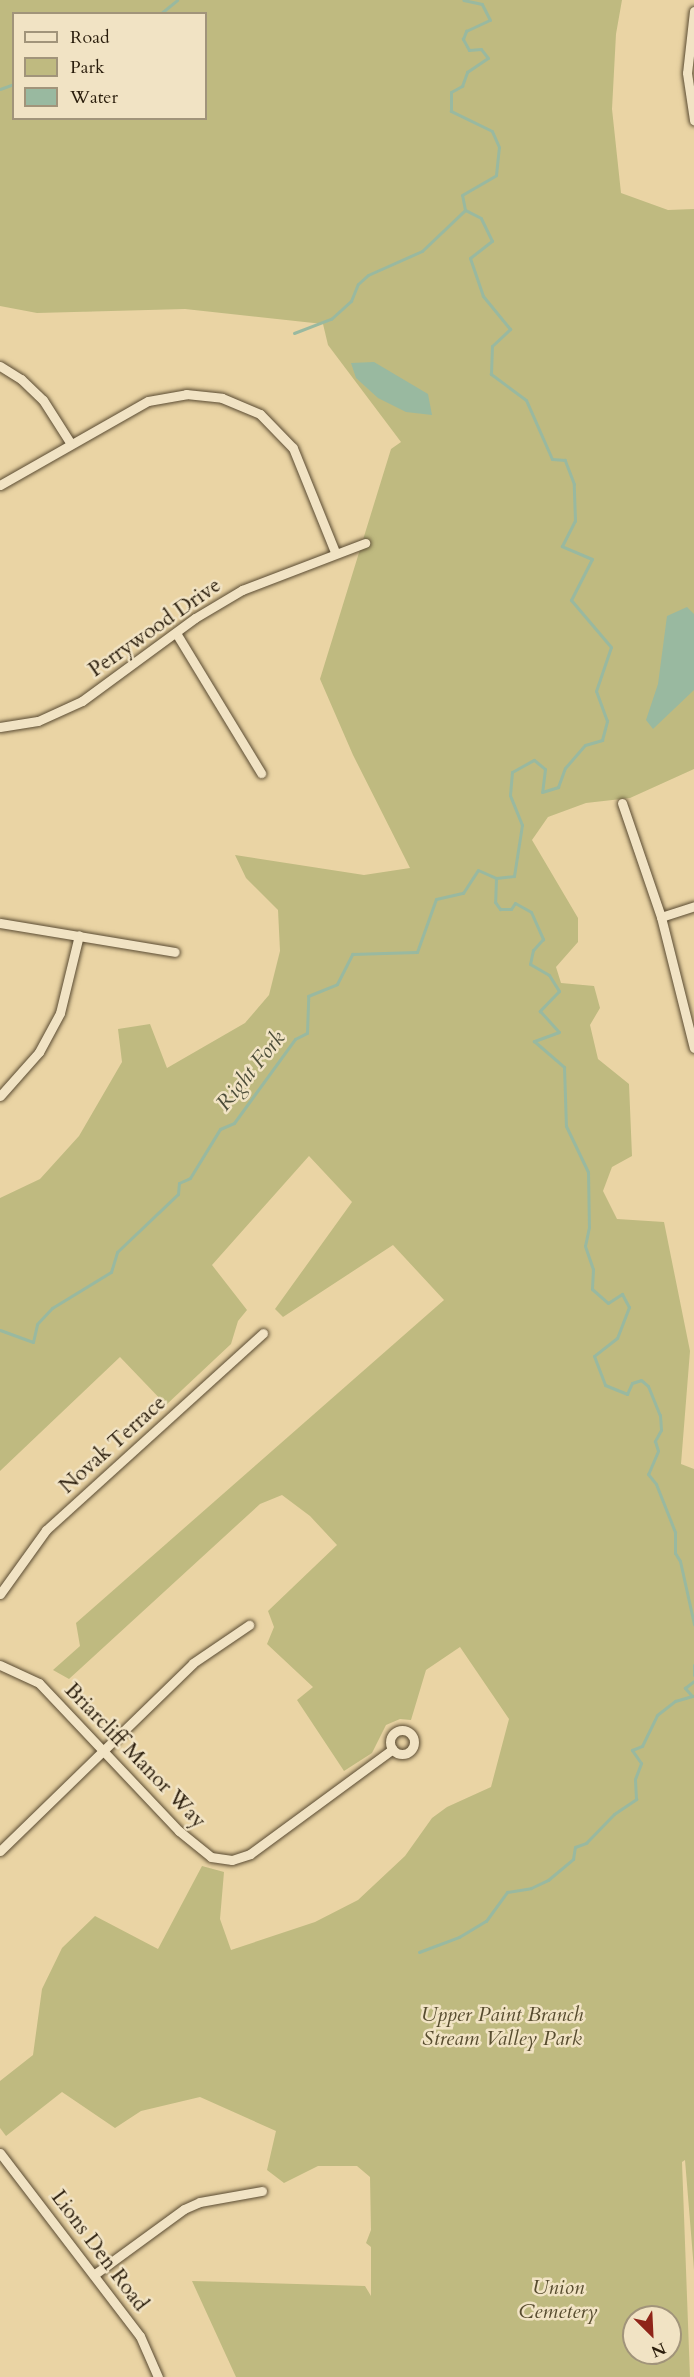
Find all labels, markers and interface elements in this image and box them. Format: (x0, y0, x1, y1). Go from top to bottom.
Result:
legend (12, 12, 207, 120)
text: Road (70, 25, 110, 50)
text: Park (70, 55, 105, 80)
text: Water (70, 85, 118, 110)
street label: Perrywood Drive (84, 573, 226, 683)
water label: Right Fork (211, 1026, 291, 1116)
street label: Novak Terrace (55, 1391, 171, 1499)
street label: Briarcliff Manor Way (59, 1678, 211, 1834)
park label: Upper Paint Branch Stream Valley Park (421, 2002, 583, 2052)
street label: Lions Den Road (45, 2186, 153, 2316)
park label: Union Cemetery (519, 2275, 597, 2325)
north arrow (622, 2305, 682, 2365)
text: N (648, 2337, 669, 2362)

